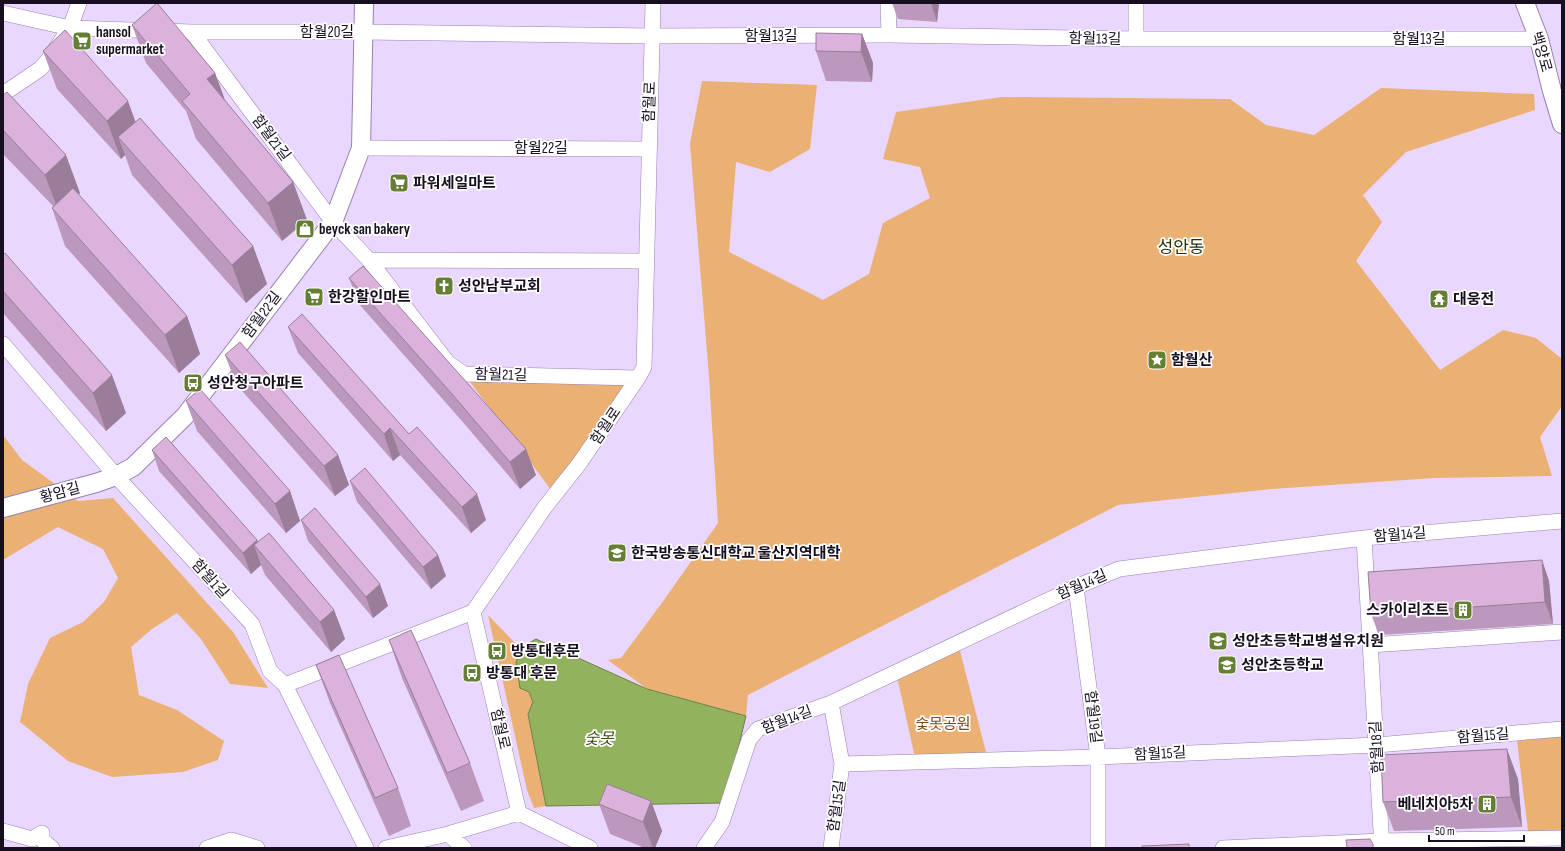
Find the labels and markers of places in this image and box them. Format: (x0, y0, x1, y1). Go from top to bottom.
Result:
place label: hansol supermarket (96, 23, 164, 59)
supermarket icon: hansol supermarket (71, 30, 93, 52)
supermarket icon: 파워세일마트 (388, 172, 410, 194)
place label: 파워세일마트 (413, 174, 496, 193)
shop icon: beyck san bakery (294, 218, 316, 240)
place label: beyck san bakery (319, 220, 411, 239)
church icon: 성안남부교회 (433, 275, 455, 297)
place label: 성안남부교회 (458, 277, 541, 296)
supermarket icon: 한강할인마트 (303, 286, 325, 308)
place label: 한강할인마트 (328, 288, 411, 307)
temple icon: 대웅전 (1428, 288, 1450, 310)
place label: 대웅전 (1453, 290, 1494, 309)
place icon: 함월산 (1146, 349, 1168, 371)
place label: 함월산 (1171, 351, 1213, 370)
bus stop icon: 성안청구아파트 (182, 372, 204, 394)
place label: 성안청구아파트 (207, 374, 304, 393)
school or university icon: 한국방송통신대학교 울산지역대학 (606, 542, 628, 564)
place label: 한국방송통신대학교 울산지역대학 (631, 544, 841, 563)
building icon: 스카이리조트 (1452, 599, 1474, 621)
place label: 스카이리조트 (1366, 601, 1449, 620)
school or university icon: 성안초등학교병설유치원 (1207, 630, 1229, 652)
place label: 성안초등학교병설유치원 (1232, 632, 1384, 651)
bus stop icon: 방통대후문 (486, 640, 508, 662)
place label: 방통대후문 (511, 642, 580, 661)
school or university icon: 성안초등학교 (1216, 654, 1238, 676)
place label: 성안초등학교 (1241, 656, 1324, 675)
bus stop icon: 방통대 후문 (461, 662, 483, 684)
place label: 방통대 후문 (486, 664, 558, 683)
building icon: 베네치아5차 (1476, 793, 1498, 815)
place label: 베네치아5차 (1397, 795, 1473, 814)

